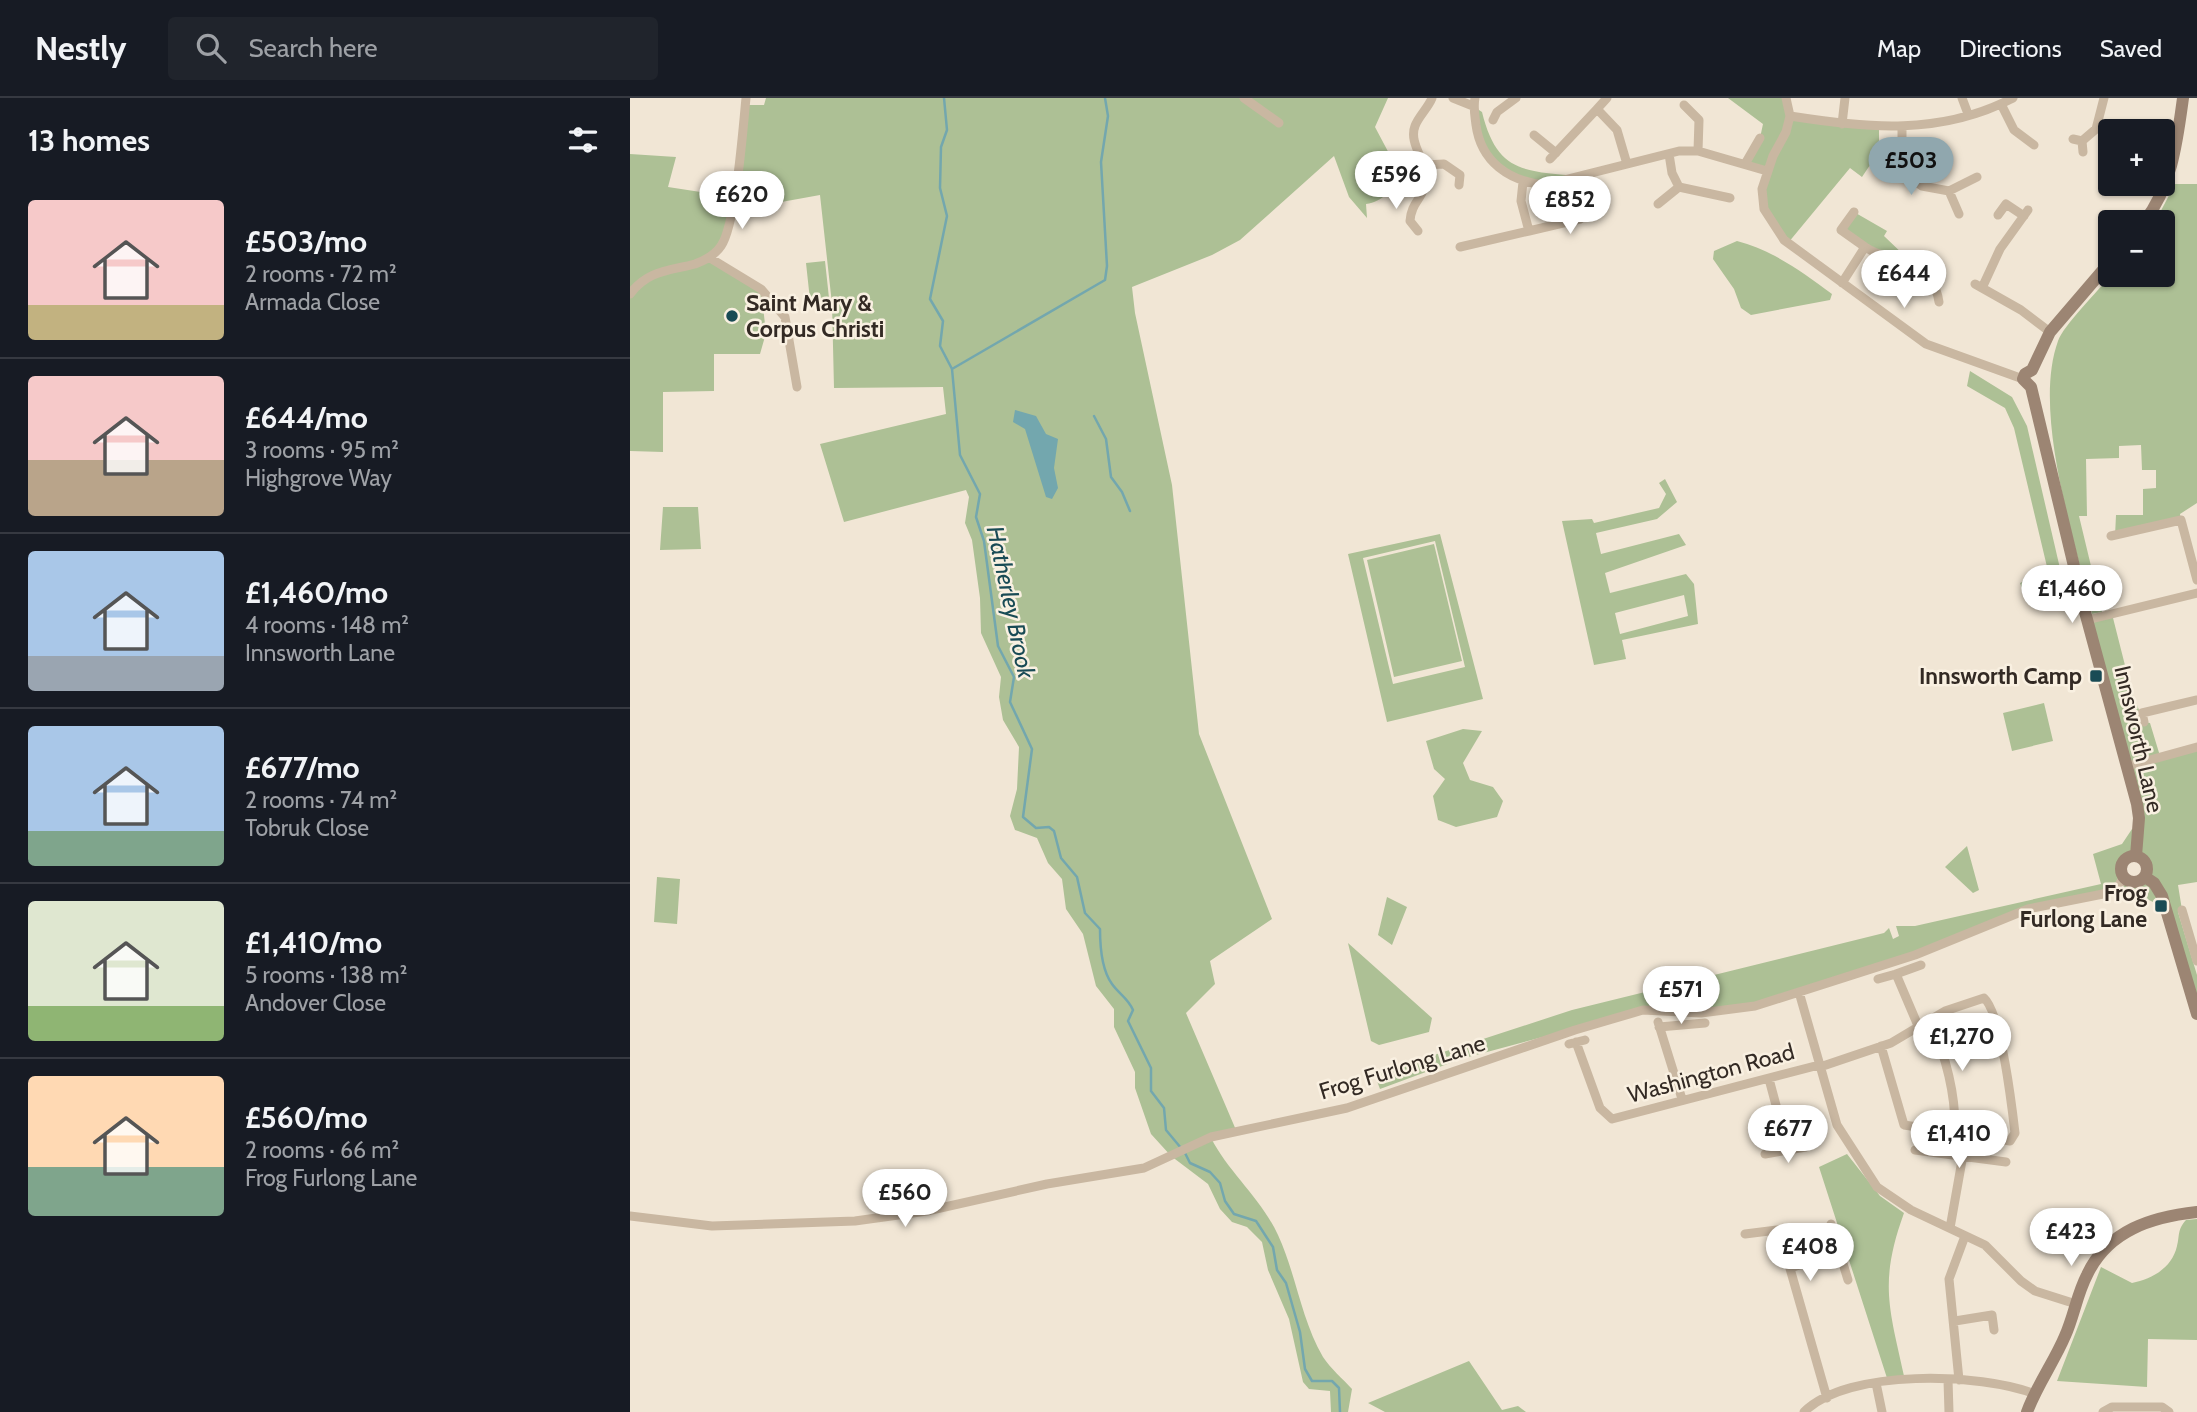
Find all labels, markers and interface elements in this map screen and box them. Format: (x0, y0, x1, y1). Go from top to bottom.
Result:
search box (168, 17, 658, 80)
text: Nestly (35, 28, 126, 68)
icon: search (192, 29, 230, 67)
text: Search here (248, 32, 378, 64)
text: Map (1877, 34, 1921, 63)
text: Directions (1959, 34, 2062, 63)
text: Saved (2100, 34, 2162, 63)
map controls (2098, 119, 2175, 287)
button: + (2098, 119, 2175, 196)
icon: filters (564, 121, 602, 159)
text: 13 homes (28, 122, 150, 159)
pin: £503 (1870, 138, 1952, 197)
text: £503 (1885, 146, 1937, 174)
pin: £596 (1355, 152, 1437, 211)
text: £596 (1371, 160, 1421, 188)
pin: £620 (701, 172, 783, 231)
pin: £852 (1529, 176, 1611, 236)
text: £620 (715, 180, 769, 208)
text: £852 (1545, 185, 1595, 213)
button: − (2098, 210, 2175, 287)
text: £503/mo (245, 223, 367, 260)
icon: home (84, 228, 168, 312)
pin: £644 (1863, 250, 1945, 310)
text: £644 (1877, 259, 1931, 287)
text: 2 rooms · 72 m² (245, 260, 397, 288)
text: Armada Close (245, 288, 380, 316)
place label: Saint Mary & Corpus Christi (746, 289, 884, 343)
marker: Saint Mary & Corpus Christi (724, 308, 740, 324)
text: £644/mo (245, 399, 368, 436)
icon: home (84, 404, 168, 488)
text: 3 rooms · 95 m² (245, 436, 399, 464)
text: Highgrove Way (245, 464, 392, 492)
water label: Hatherley Brook (981, 523, 1041, 681)
pin: £1,460 (2015, 566, 2129, 625)
text: £1,460/mo (245, 574, 388, 611)
text: £1,460 (2037, 574, 2107, 602)
icon: home (84, 579, 168, 663)
text: 4 rooms · 148 m² (245, 611, 409, 639)
text: Innsworth Lane (245, 639, 395, 667)
place label: Innsworth Camp (1919, 662, 2082, 690)
street label: Innsworth Lane (2108, 663, 2170, 815)
marker: Innsworth Camp (2088, 668, 2104, 684)
text: £677/mo (245, 749, 360, 786)
icon: home (84, 754, 168, 838)
text: 2 rooms · 74 m² (245, 786, 397, 814)
text: Tobruk Close (245, 814, 369, 842)
place label: Frog Furlong Lane (2019, 879, 2147, 933)
marker: Frog Furlong Lane (2153, 898, 2169, 914)
text: £1,410/mo (245, 924, 382, 961)
icon: home (84, 929, 168, 1013)
text: 5 rooms · 138 m² (245, 961, 407, 989)
pin: £571 (1640, 967, 1722, 1026)
text: £571 (1659, 975, 1703, 1003)
text: Andover Close (245, 989, 386, 1017)
pin: £1,270 (1905, 1014, 2019, 1073)
text: £1,270 (1929, 1022, 1995, 1050)
street label: Frog Furlong Lane (1316, 1028, 1489, 1106)
street label: Washington Road (1625, 1037, 1797, 1109)
text: £560/mo (245, 1099, 368, 1136)
icon: home (84, 1104, 168, 1188)
pin: £677 (1747, 1105, 1829, 1165)
pin: £1,410 (1902, 1110, 2016, 1170)
text: £677 (1764, 1114, 1812, 1142)
text: £1,410 (1927, 1119, 1991, 1147)
text: 2 rooms · 66 m² (245, 1136, 399, 1164)
text: Frog Furlong Lane (245, 1164, 417, 1192)
pin: £560 (864, 1170, 946, 1229)
text: £560 (878, 1178, 932, 1206)
pin: £423 (2030, 1208, 2112, 1268)
text: £423 (2046, 1217, 2096, 1245)
pin: £408 (1769, 1224, 1851, 1283)
text: £408 (1782, 1232, 1838, 1260)

